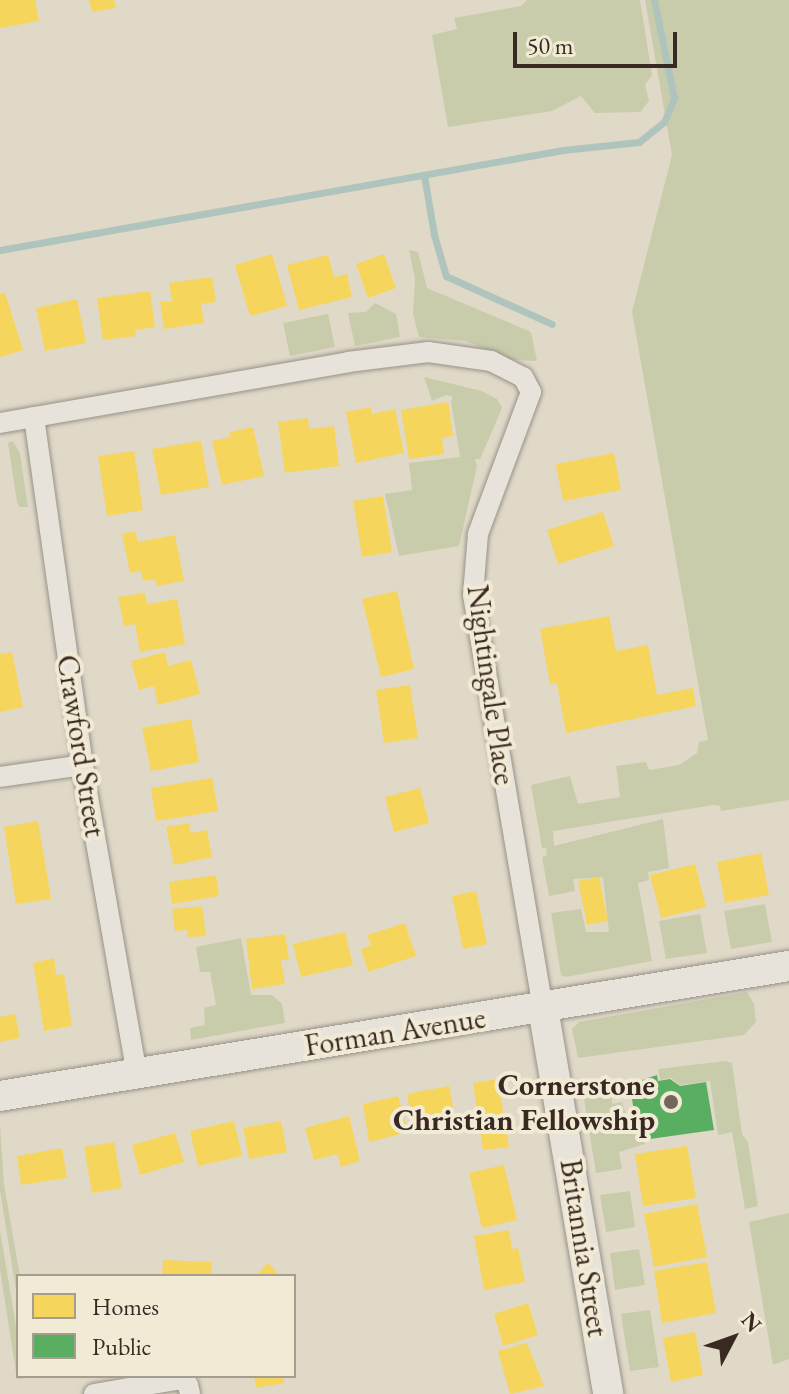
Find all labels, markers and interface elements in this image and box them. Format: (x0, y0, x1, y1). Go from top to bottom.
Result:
scale bar (517, 16, 681, 66)
text: 50 m (527, 30, 574, 61)
street label: Nightingale Place (459, 583, 523, 787)
street label: Crawford Street (49, 652, 113, 840)
street label: Forman Avenue (302, 1000, 488, 1064)
place label: Cornerstone Christian Fellowship (393, 1067, 655, 1138)
marker: Cornerstone Christian Fellowship (662, 1093, 680, 1111)
street label: Britannia Street (552, 1157, 616, 1339)
legend (16, 1274, 296, 1378)
text: Homes (92, 1291, 159, 1322)
north arrow (693, 1298, 773, 1378)
text: N (735, 1306, 768, 1338)
text: Public (92, 1331, 151, 1362)

